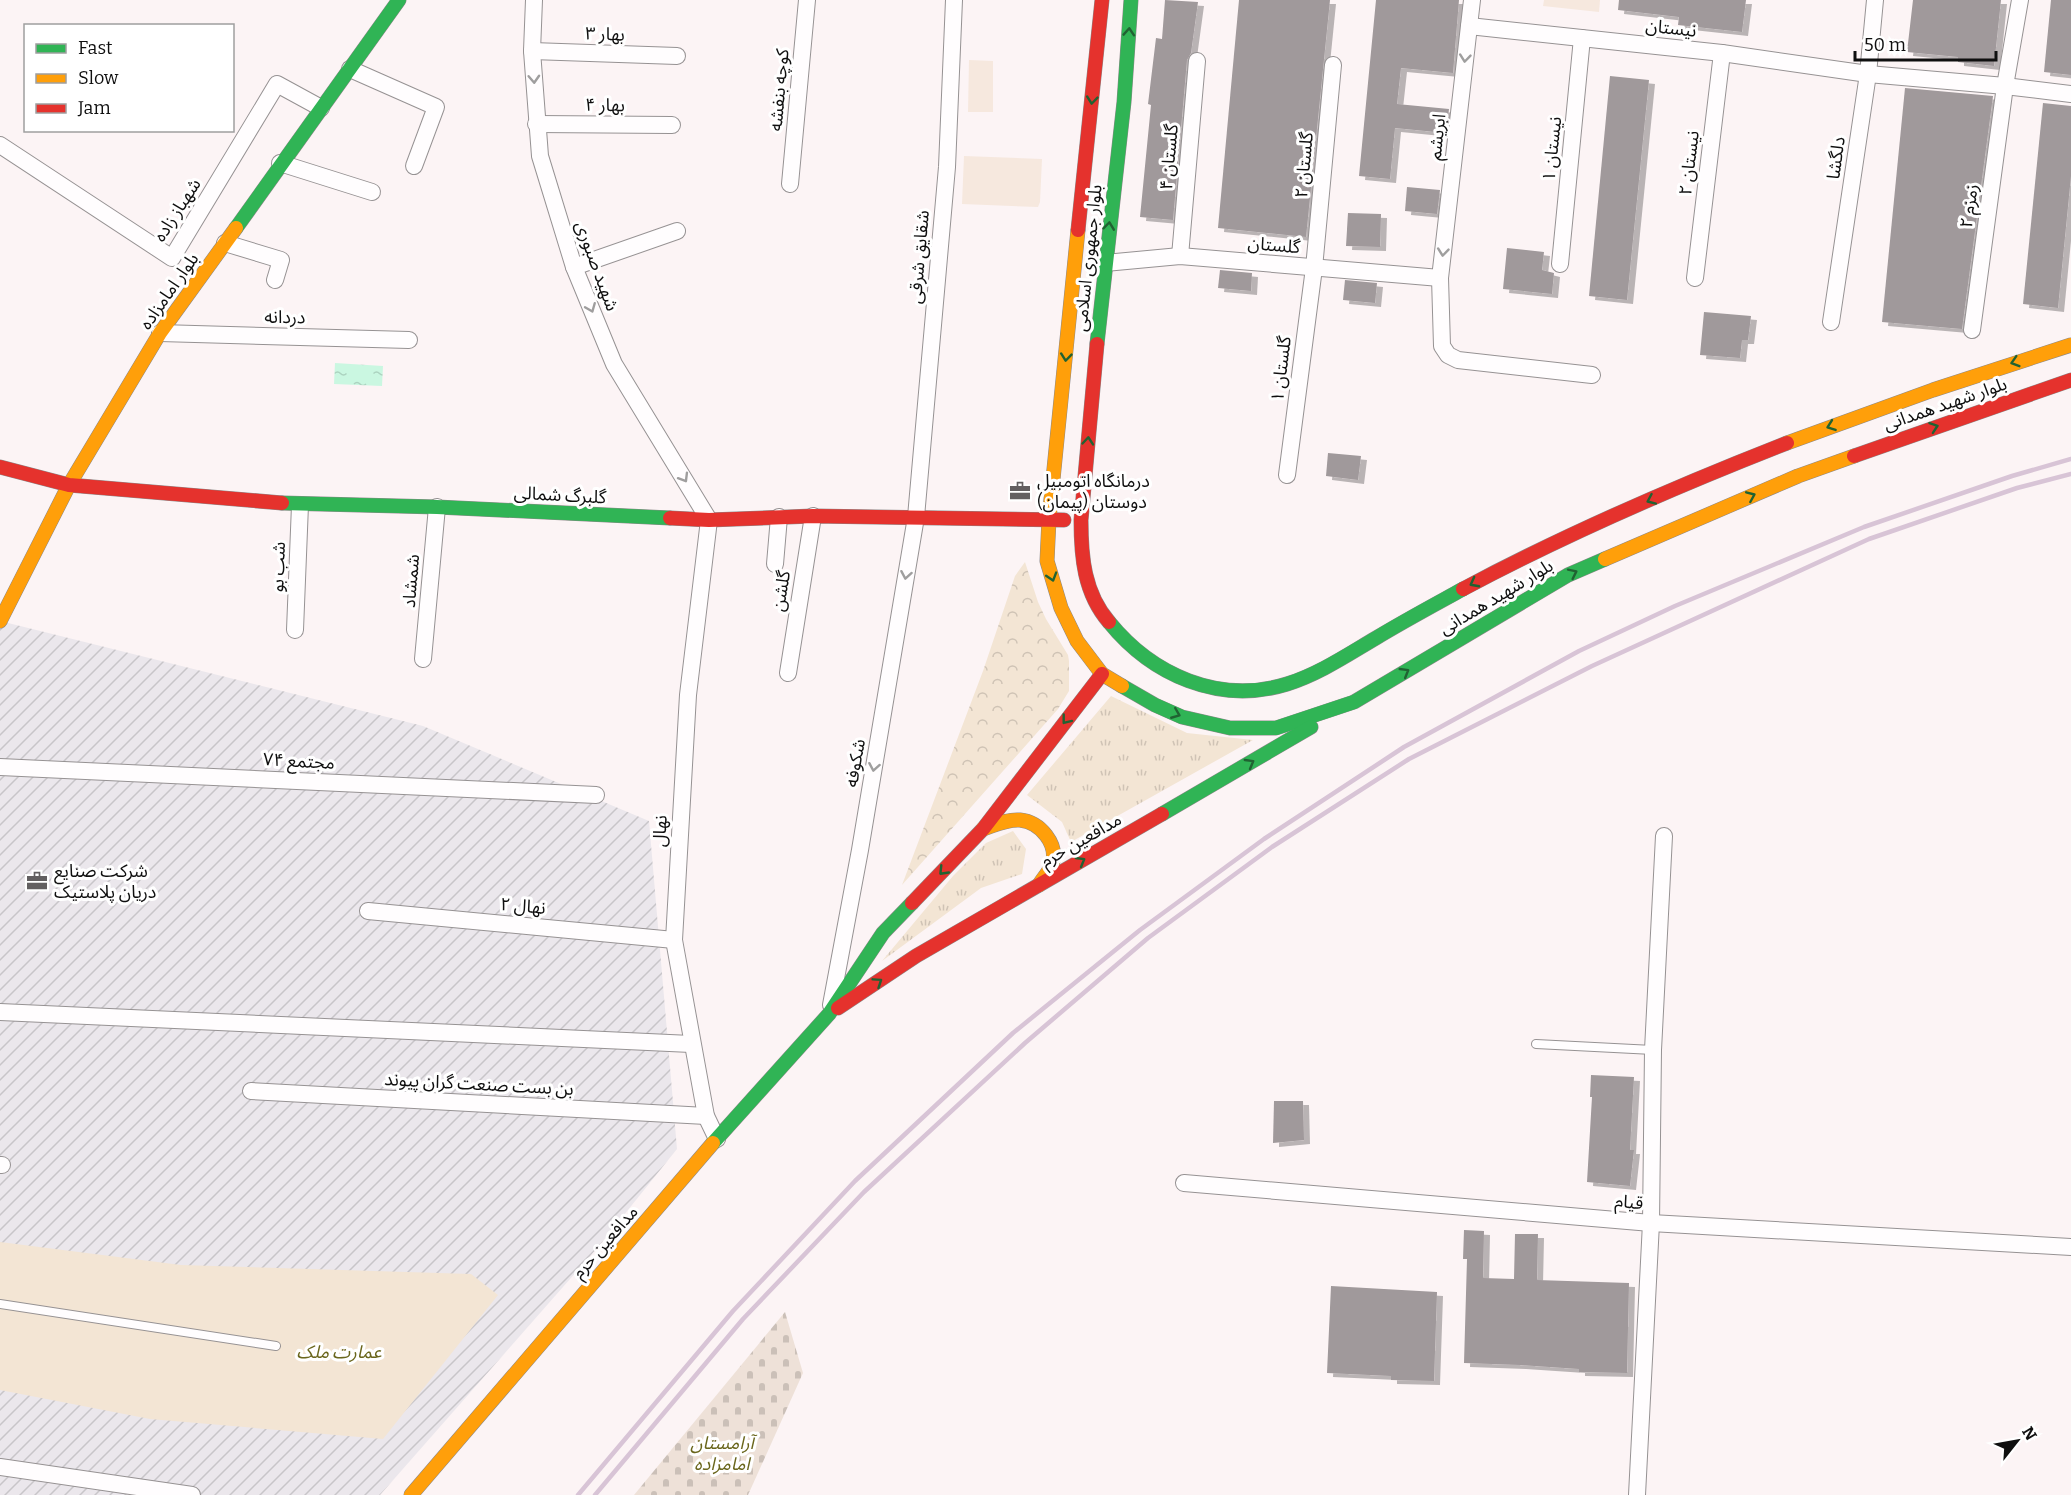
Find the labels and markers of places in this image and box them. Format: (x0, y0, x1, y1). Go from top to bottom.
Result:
place label: درمانگاه اتومبیل دوستان (پیمان) (1037, 470, 1150, 513)
office icon: درمانگاه اتومبیل دوستان (پیمان) (1008, 479, 1032, 503)
place label: شرکت صنایع دریان پلاستیک (54, 860, 156, 903)
office icon: شرکت صنایع دریان پلاستیک (25, 869, 49, 893)

